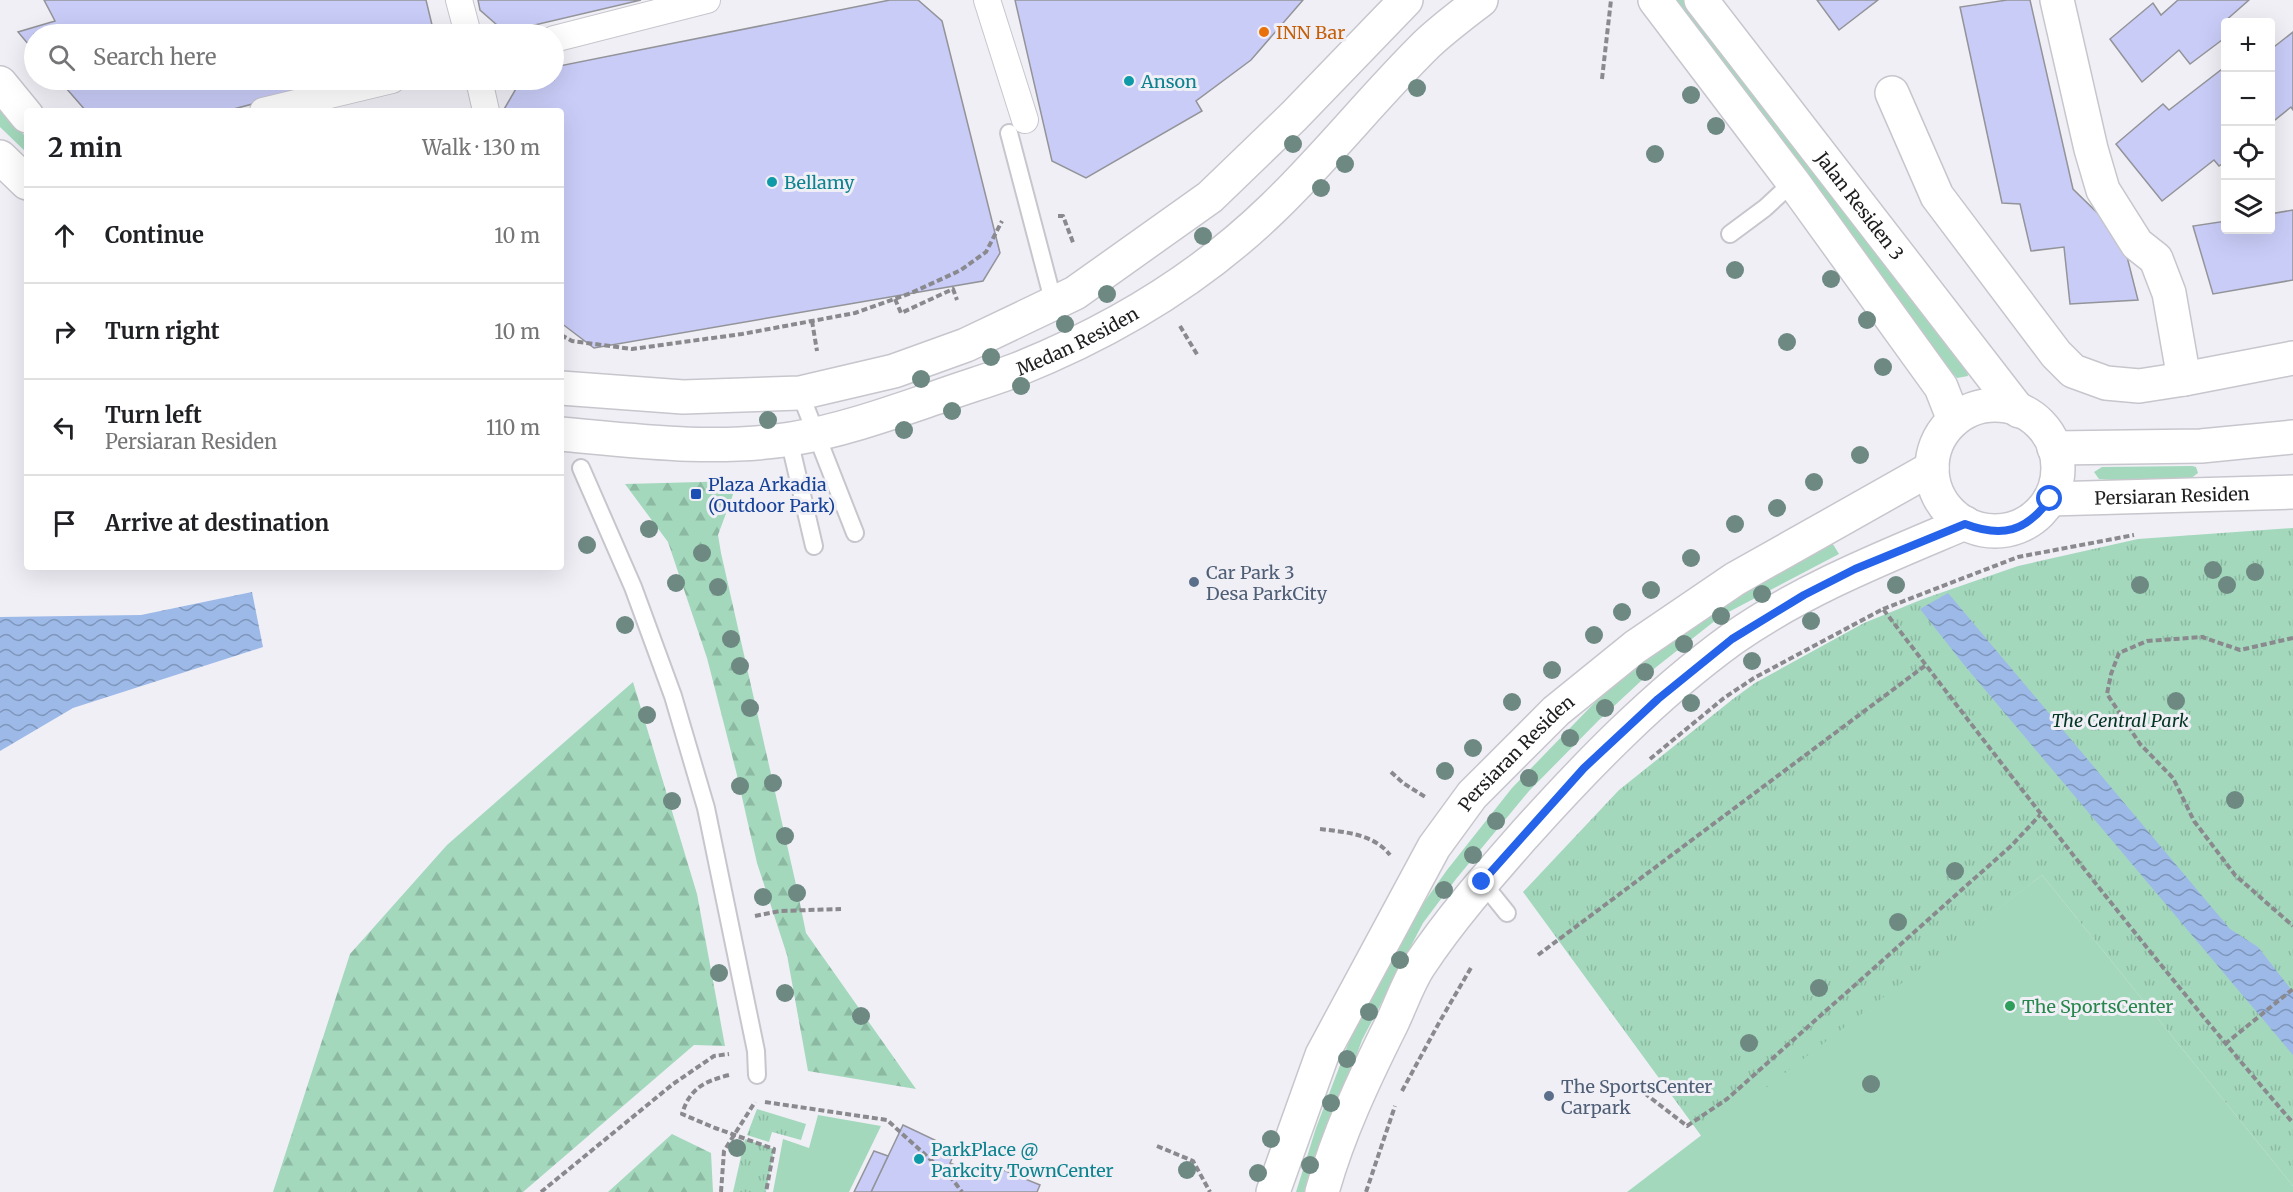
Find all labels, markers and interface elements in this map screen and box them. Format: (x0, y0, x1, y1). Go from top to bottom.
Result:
map controls (2221, 18, 2275, 234)
button: + (2221, 18, 2275, 72)
place label: INN Bar (1276, 21, 1345, 44)
search box (24, 24, 564, 90)
marker: INN Bar (1257, 25, 1271, 39)
icon: search (45, 41, 78, 74)
text: Search here (93, 43, 216, 71)
place label: Anson (1140, 70, 1197, 93)
button: − (2221, 72, 2275, 126)
marker: Anson (1122, 74, 1136, 88)
button: locate (2221, 126, 2275, 180)
text: 2 min (48, 131, 122, 164)
text: Walk · 130 m (422, 135, 540, 160)
street label: Jalan Residen 3 (1810, 146, 1909, 264)
place label: Bellamy (784, 171, 855, 194)
marker: Bellamy (765, 175, 779, 189)
button: layers (2221, 180, 2275, 234)
icon: ahead (48, 219, 81, 252)
text: Continue (105, 221, 204, 249)
text: 10 m (494, 223, 540, 248)
street label: Medan Residen (1013, 301, 1142, 380)
icon: right (48, 315, 81, 348)
text: Turn right (105, 317, 219, 345)
text: 10 m (494, 319, 540, 344)
text: Turn left (105, 401, 202, 429)
icon: left (48, 411, 81, 444)
text: 110 m (486, 415, 540, 440)
text: Persiaran Residen (105, 429, 277, 454)
place label: Plaza Arkadia (Outdoor Park) (708, 473, 835, 517)
street label: Persiaran Residen (2094, 482, 2250, 509)
route start (2036, 485, 2062, 511)
marker: Plaza Arkadia (Outdoor Park) (689, 487, 703, 501)
icon: arrive (48, 507, 81, 540)
text: Arrive at destination (105, 509, 329, 537)
place label: Car Park 3 Desa ParkCity (1206, 561, 1328, 605)
marker: Car Park 3 Desa ParkCity (1187, 575, 1201, 589)
street label: Persiaran Residen (1453, 690, 1579, 815)
park label: The Central Park (2052, 709, 2189, 732)
route end (1468, 868, 1494, 894)
place label: The SportsCenter (2022, 995, 2173, 1018)
marker: The SportsCenter (2003, 999, 2017, 1013)
place label: The SportsCenter Carpark (1561, 1075, 1712, 1119)
marker: The SportsCenter Carpark (1542, 1089, 1556, 1103)
place label: ParkPlace @ Parkcity TownCenter (931, 1138, 1114, 1182)
marker: ParkPlace @ Parkcity TownCenter (912, 1152, 926, 1166)

